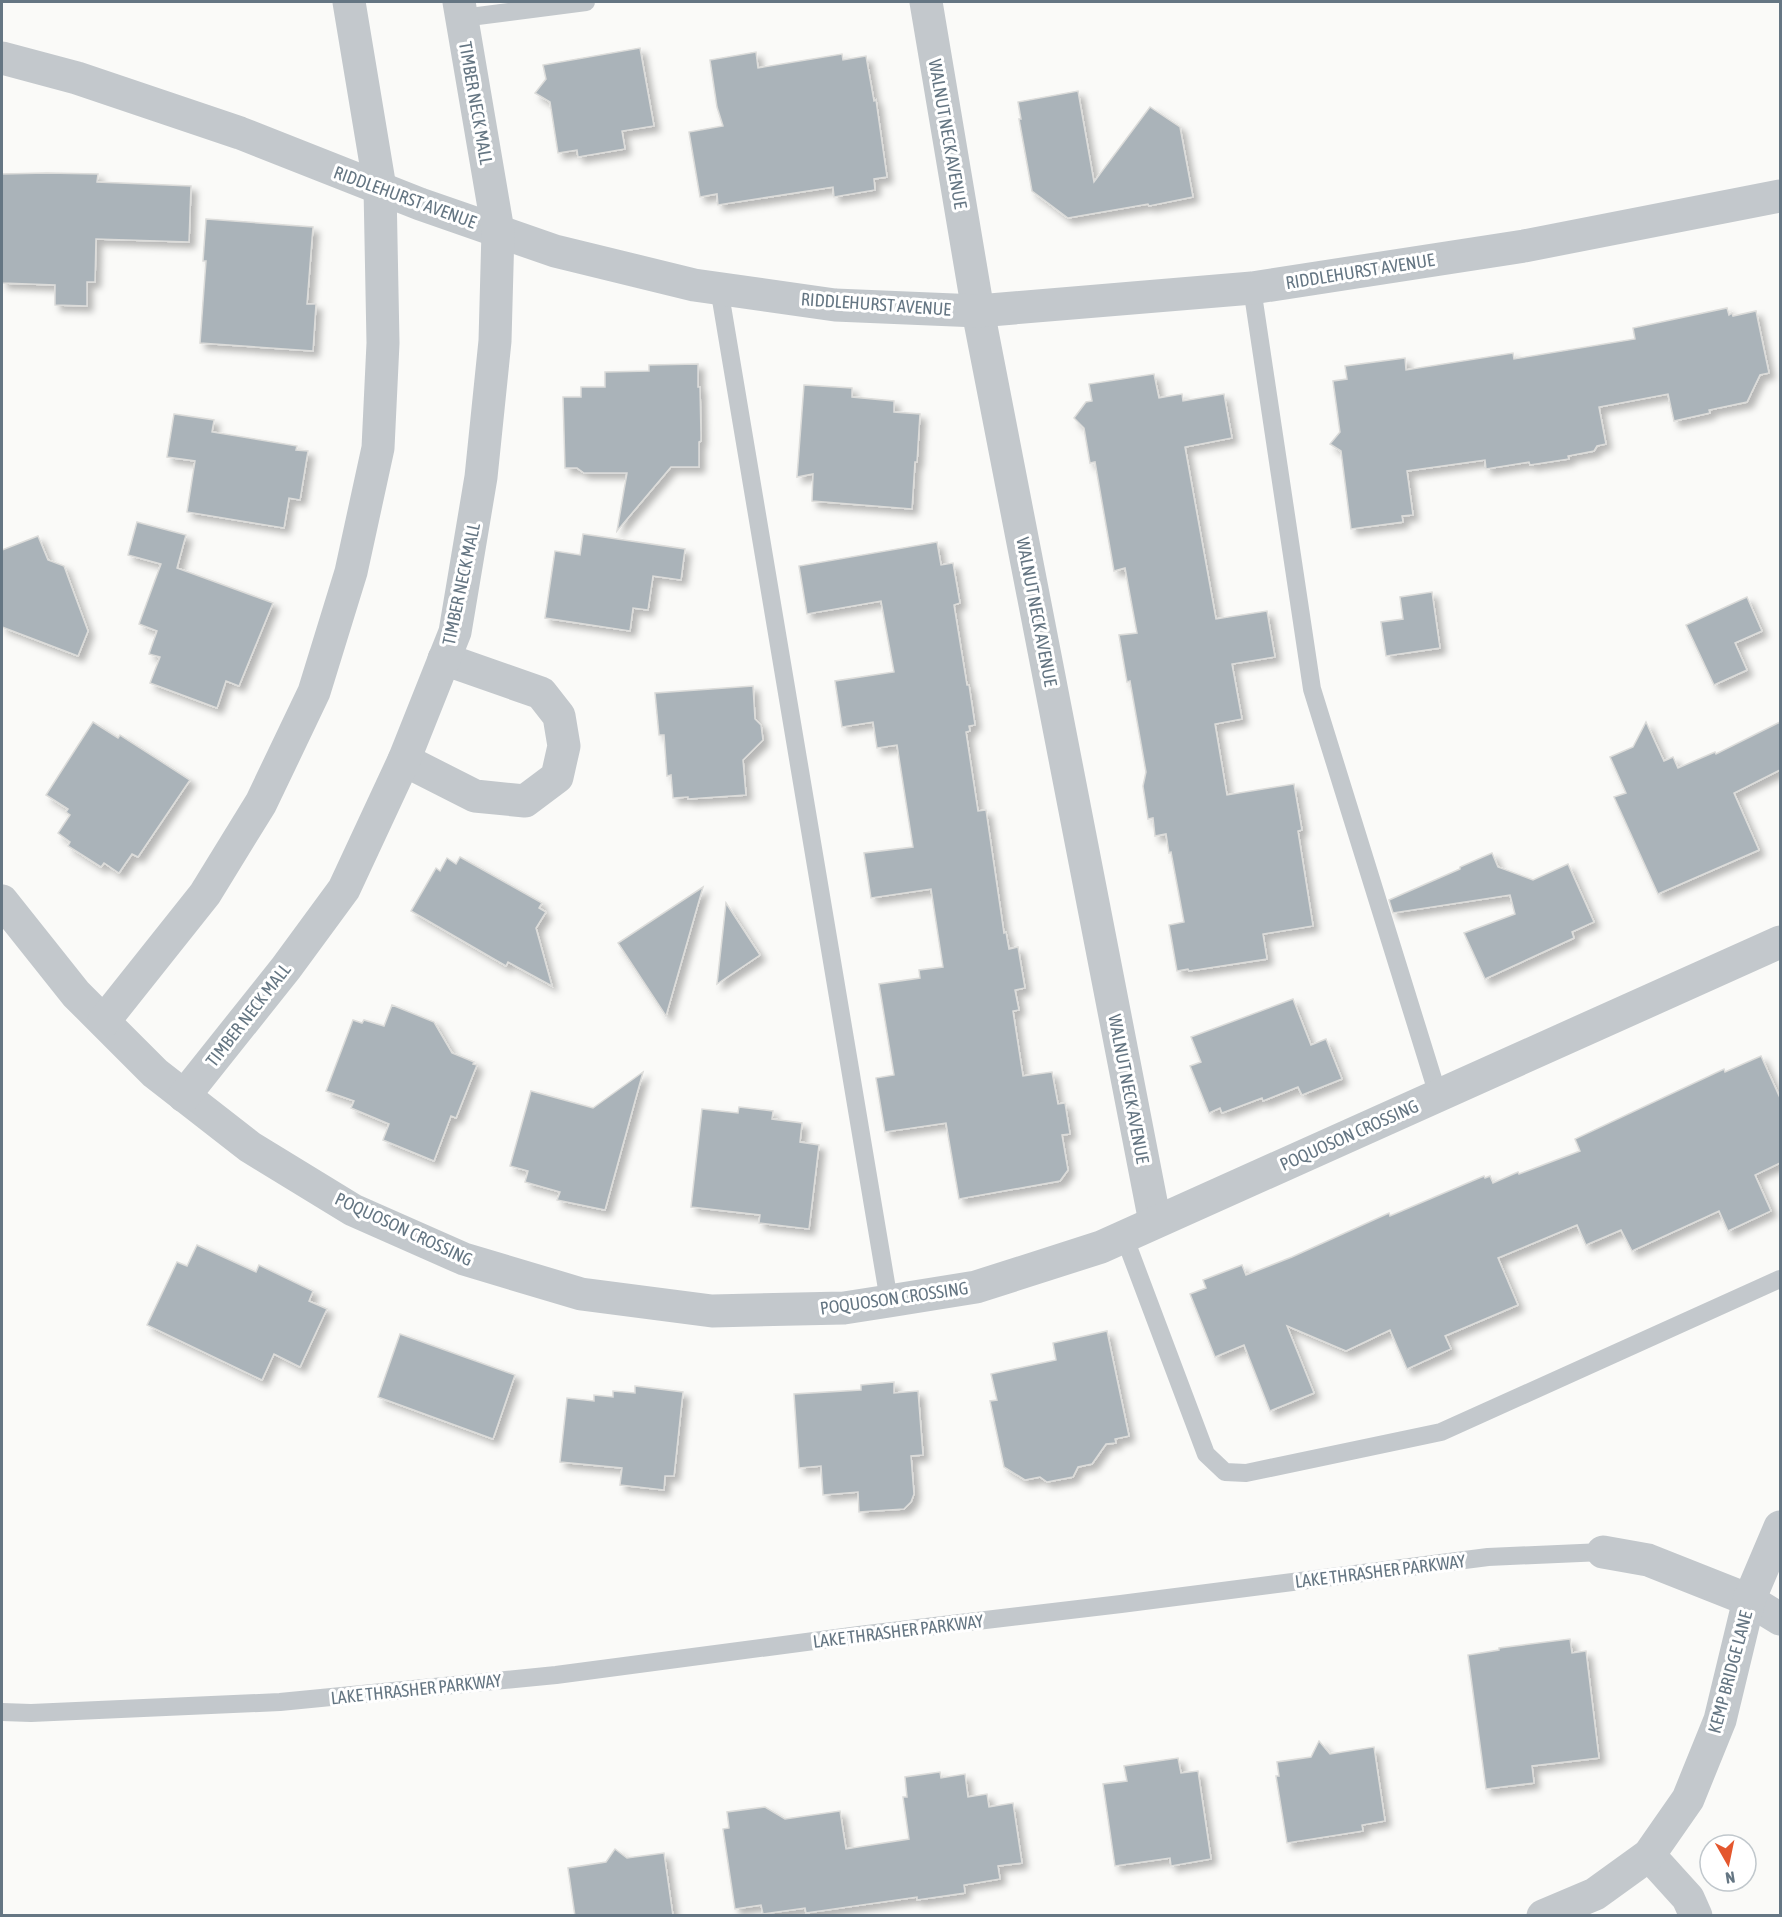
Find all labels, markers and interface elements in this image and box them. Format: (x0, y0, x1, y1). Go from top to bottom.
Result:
street label: TIMBER NECK MALL (455, 40, 497, 166)
street label: WALNUT NECK AVENUE (924, 58, 972, 211)
street label: RIDDLEHURST AVENUE (331, 161, 479, 233)
street label: RIDDLEHURST AVENUE (1284, 249, 1436, 293)
street label: RIDDLEHURST AVENUE (800, 288, 952, 320)
street label: TIMBER NECK MALL (438, 521, 484, 647)
street label: WALNUT NECK AVENUE (1012, 536, 1062, 689)
street label: TIMBER NECK MALL (201, 959, 295, 1071)
street label: WALNUT NECK AVENUE (1104, 1013, 1154, 1166)
street label: POQUOSON CROSSING (1276, 1095, 1422, 1175)
street label: POQUOSON CROSSING (332, 1188, 476, 1270)
street label: POQUOSON CROSSING (819, 1277, 969, 1319)
street label: LAKE THRASHER PARKWAY (1294, 1550, 1466, 1592)
street label: KEMP BRIDGE LANE (1704, 1608, 1757, 1735)
street label: LAKE THRASHER PARKWAY (812, 1610, 984, 1652)
street label: LAKE THRASHER PARKWAY (330, 1670, 502, 1708)
north arrow (1698, 1833, 1758, 1893)
text: N (1724, 1868, 1736, 1887)

